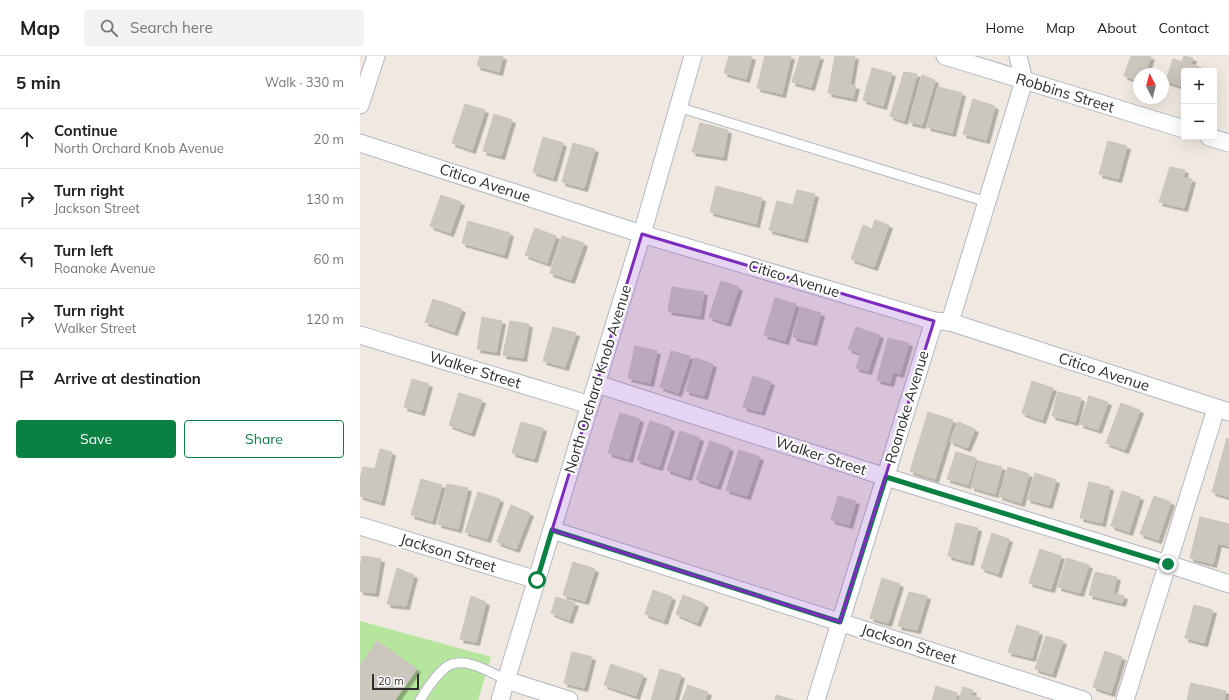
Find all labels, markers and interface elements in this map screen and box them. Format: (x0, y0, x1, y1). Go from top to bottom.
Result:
search box (84, 10, 364, 46)
text: Map (20, 16, 60, 40)
icon: search (98, 17, 120, 39)
text: Search here (130, 18, 213, 37)
text: Home (985, 19, 1024, 37)
text: Map (1046, 19, 1075, 37)
text: About (1097, 19, 1137, 37)
text: Contact (1159, 19, 1209, 37)
north arrow (1133, 68, 1169, 104)
map controls (1181, 68, 1217, 140)
button: + (1181, 68, 1217, 104)
street label: Robbins Street (1014, 69, 1117, 117)
text: 5 min (16, 72, 61, 93)
text: Walk · 330 m (265, 74, 344, 90)
button: − (1181, 104, 1217, 140)
text: Continue (54, 121, 117, 140)
icon: ahead (16, 128, 38, 150)
text: 20 m (314, 131, 344, 147)
text: North Orchard Knob Avenue (54, 140, 224, 156)
street label: Citico Avenue (437, 159, 533, 206)
text: Turn right (54, 181, 124, 200)
icon: right (16, 188, 38, 210)
text: 130 m (306, 191, 344, 207)
text: Jackson Street (54, 200, 140, 216)
text: Turn left (54, 241, 113, 260)
icon: left (16, 248, 38, 270)
text: 60 m (314, 251, 344, 267)
street label: Citico Avenue (746, 256, 842, 301)
text: Roanoke Avenue (54, 260, 155, 276)
street label: North Orchard Knob Avenue (560, 282, 635, 475)
text: Turn right (54, 301, 124, 320)
icon: right (16, 308, 38, 330)
text: 120 m (306, 311, 344, 327)
text: Walker Street (54, 320, 136, 336)
street label: Walker Street (427, 347, 523, 392)
street label: Roanoke Avenue (880, 348, 933, 466)
street label: Citico Avenue (1056, 348, 1152, 395)
icon: arrive (16, 368, 38, 390)
text: Arrive at destination (54, 369, 201, 388)
button: Save (16, 420, 176, 458)
button: Share (184, 420, 344, 458)
street label: Walker Street (773, 432, 869, 479)
street label: Jackson Street (398, 529, 498, 576)
route end (1159, 555, 1177, 573)
route start (528, 571, 546, 589)
street label: Jackson Street (859, 619, 959, 668)
scale bar (372, 672, 419, 691)
text: 20 m (378, 674, 404, 688)

